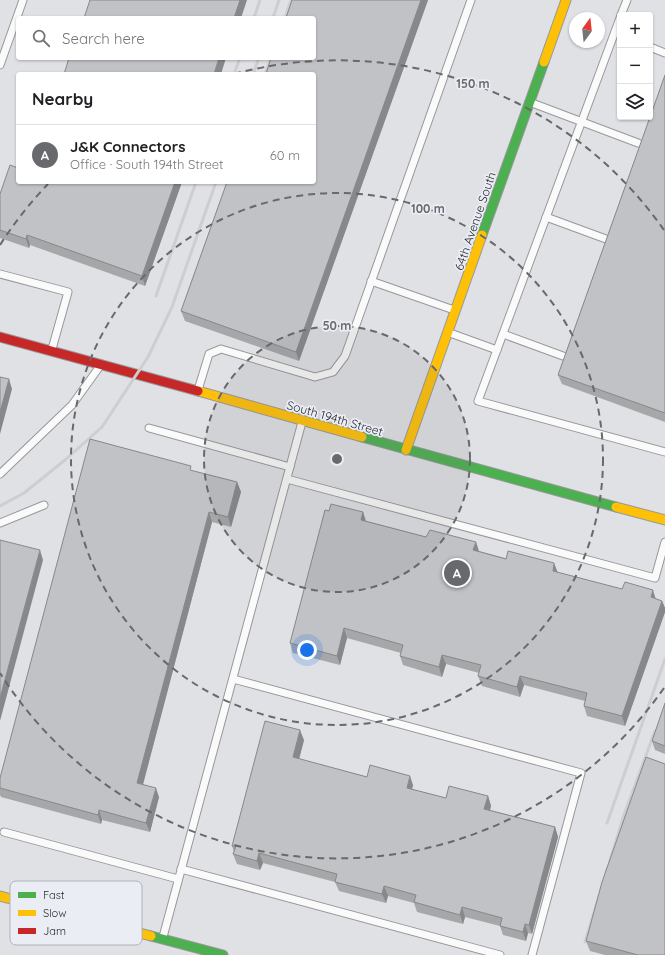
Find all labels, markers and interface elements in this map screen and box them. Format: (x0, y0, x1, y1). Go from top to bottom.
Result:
north arrow (569, 12, 605, 48)
map controls (617, 12, 653, 120)
button: + (617, 12, 653, 48)
search box (16, 16, 316, 60)
icon: search (30, 27, 52, 49)
text: Search here (62, 29, 145, 48)
button: − (617, 48, 653, 84)
text: 150 m (456, 76, 490, 91)
button: layers (617, 84, 653, 120)
text: Nearby (32, 88, 93, 109)
text: J&K Connectors (70, 137, 185, 156)
text: A (41, 147, 49, 163)
text: 60 m (270, 147, 300, 163)
text: Office · South 194th Street (70, 156, 223, 172)
street label: 64th Avenue South (451, 170, 499, 272)
text: 100 m (411, 201, 445, 216)
text: 50 m (323, 318, 351, 333)
street label: South 194th Street (285, 397, 385, 439)
centre of rings (330, 452, 344, 466)
pin: A (444, 558, 470, 588)
your location (297, 640, 317, 660)
legend (10, 881, 142, 945)
text: Fast (43, 888, 65, 902)
text: Slow (43, 906, 67, 920)
text: Jam (43, 924, 66, 938)

